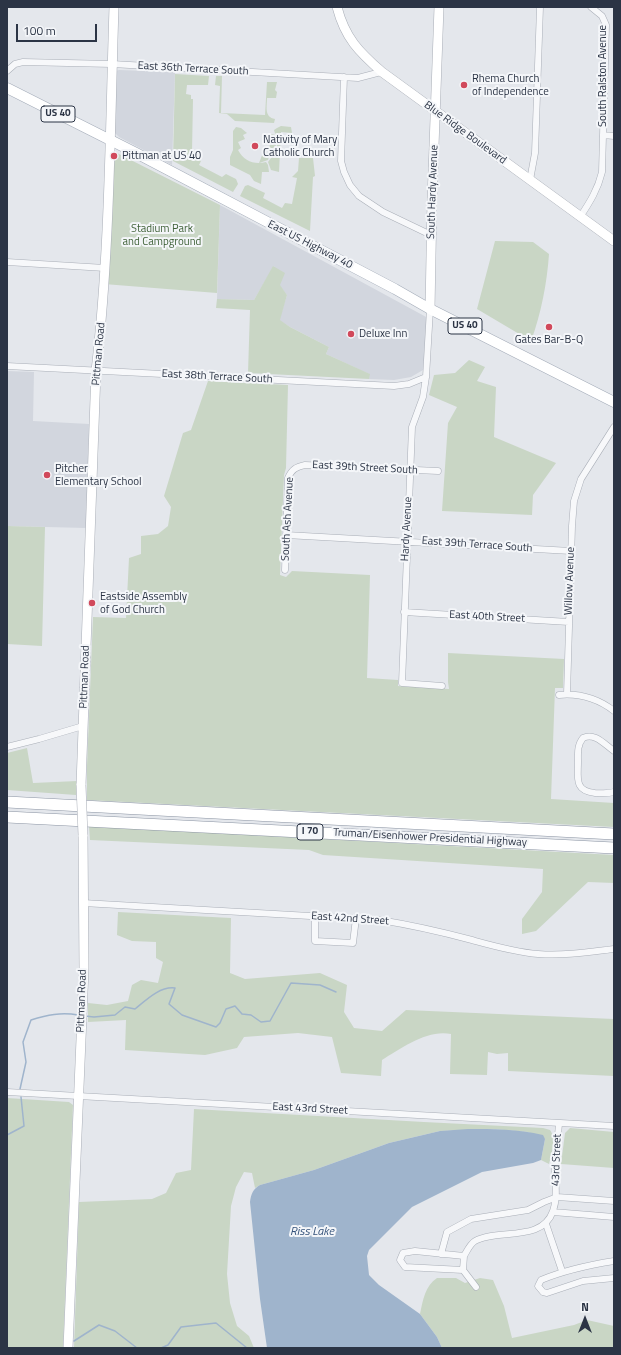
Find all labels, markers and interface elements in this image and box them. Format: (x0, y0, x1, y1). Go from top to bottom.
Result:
scale bar (18, 16, 99, 42)
text: 100 m (23, 21, 56, 40)
street label: South Ralston Avenue (596, 25, 610, 127)
street label: East 36th Terrace South (137, 60, 249, 78)
place label: Rhema Church of Independence (472, 72, 549, 98)
marker: Rhema Church of Independence (459, 80, 469, 90)
street label: Blue Ridge Boulevard (421, 99, 509, 167)
road number: US 40 (41, 106, 75, 122)
place label: Nativity of Mary Catholic Church (263, 133, 337, 159)
marker: Nativity of Mary Catholic Church (250, 141, 260, 151)
street label: South Hardy Avenue (425, 145, 441, 239)
place label: Pittman at US 40 (122, 149, 201, 163)
marker: Pittman at US 40 (109, 151, 119, 161)
street label: East US Highway 40 (265, 218, 355, 272)
park label: Stadium Park and Campground (123, 222, 201, 248)
road number: US 40 (448, 318, 482, 334)
street label: Pittman Road (90, 322, 108, 386)
marker: Gates Bar-B-Q (544, 322, 554, 332)
place label: Deluxe Inn (359, 327, 407, 341)
marker: Deluxe Inn (346, 329, 356, 339)
place label: Gates Bar-B-Q (515, 333, 583, 347)
street label: East 38th Terrace South (161, 368, 273, 386)
street label: East 39th Street South (312, 459, 418, 477)
place label: Pitcher Elementary School (55, 462, 142, 488)
marker: Pitcher Elementary School (42, 470, 52, 480)
street label: South Ash Avenue (279, 477, 297, 561)
street label: Hardy Avenue (399, 496, 415, 562)
street label: East 39th Terrace South (421, 535, 533, 555)
street label: Willow Avenue (562, 547, 578, 615)
place label: Eastside Assembly of God Church (100, 590, 187, 616)
marker: Eastside Assembly of God Church (87, 598, 97, 608)
street label: East 40th Street (449, 608, 525, 626)
street label: Pittman Road (77, 645, 93, 709)
road number: I 70 (297, 824, 323, 840)
street label: Truman/Eisenhower Presidential Highway (333, 826, 527, 850)
street label: East 42nd Street (311, 910, 389, 928)
street label: Pittman Road (74, 969, 90, 1033)
street label: East 43rd Street (272, 1100, 348, 1118)
street label: 43rd Street (549, 1133, 565, 1187)
water label: Riss Lake (290, 1225, 334, 1239)
north arrow (565, 1299, 605, 1339)
text: N (581, 1299, 589, 1315)

